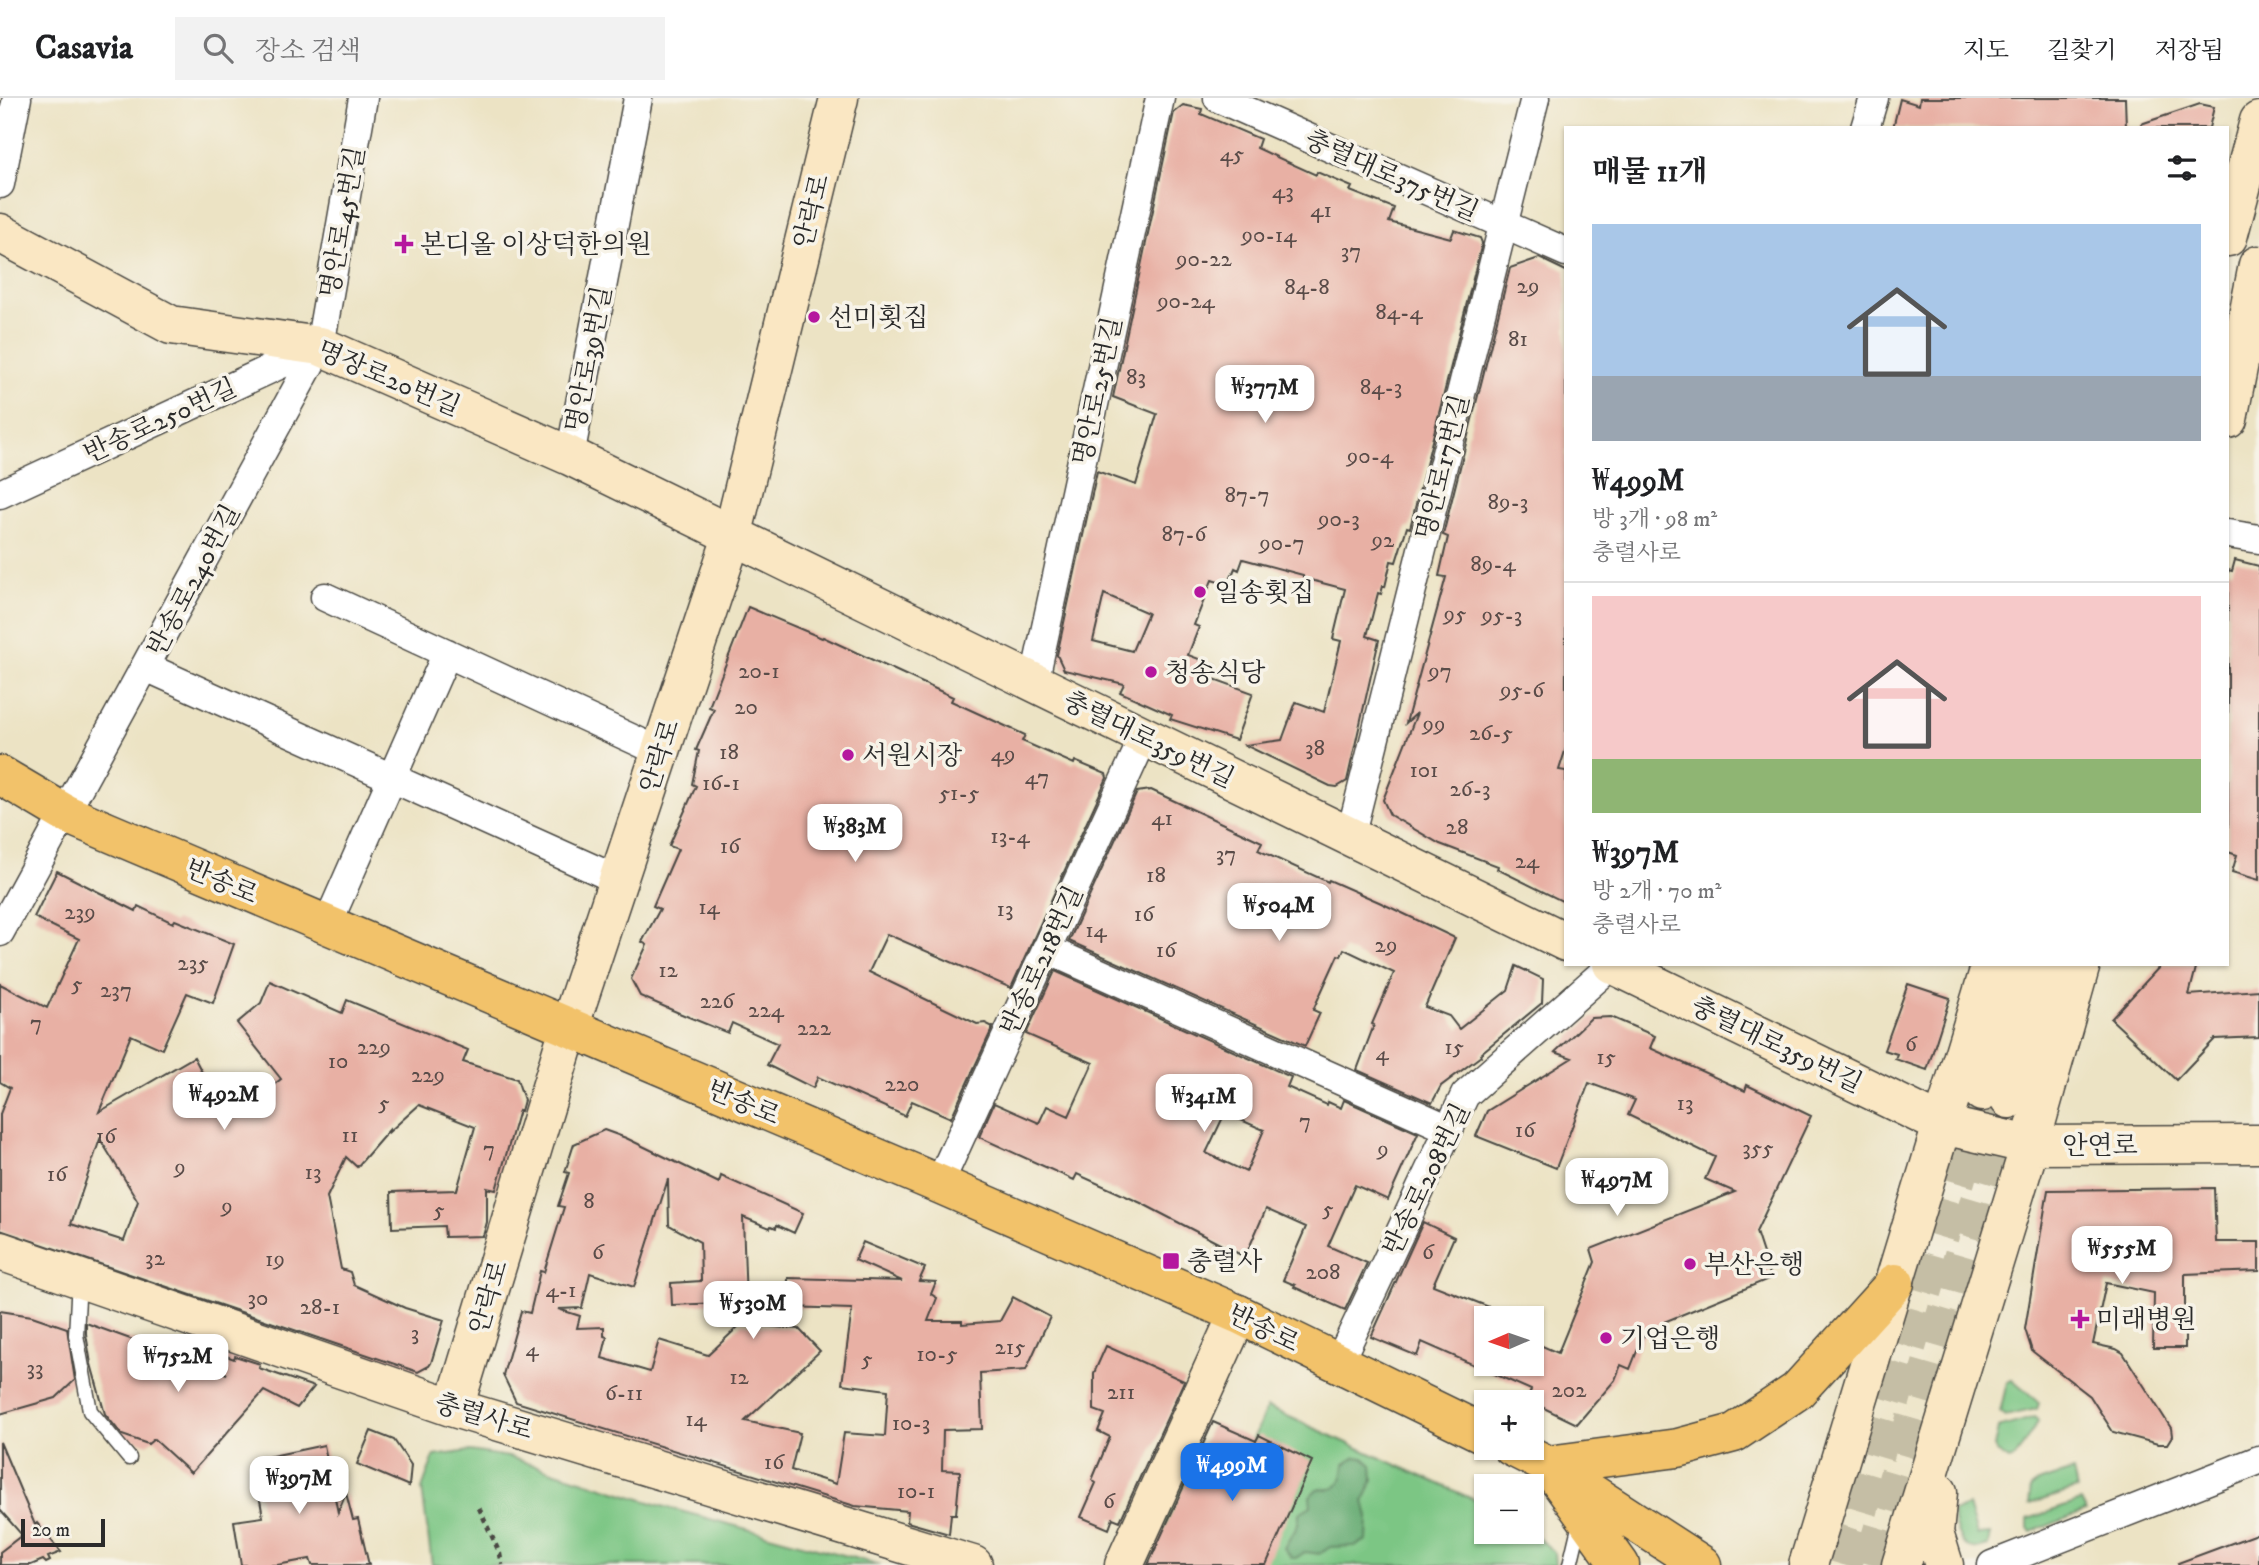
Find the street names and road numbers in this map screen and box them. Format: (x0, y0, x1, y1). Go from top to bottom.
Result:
street label: 충렬대로375번길 (1299, 123, 1483, 229)
street label: 명안로45번길 (314, 144, 373, 301)
street label: 안락로 (787, 171, 838, 252)
street label: 명안로39번길 (559, 283, 620, 435)
street label: 명안로25번길 (1067, 314, 1130, 469)
street label: 명장로20번길 (312, 334, 465, 424)
street label: 반송로250번길 (79, 372, 242, 471)
street label: 명안로17번길 (1409, 391, 1477, 544)
street label: 반송로240번길 (140, 499, 248, 662)
street label: 충렬대로359번길 (1057, 685, 1239, 796)
street label: 안락로 (633, 716, 688, 797)
street label: 반송로 (180, 852, 263, 912)
street label: 반송로218번길 (993, 881, 1091, 1041)
street label: 충렬대로359번길 (1685, 990, 1867, 1101)
street label: 반송로 (702, 1073, 785, 1133)
street label: 반송로208번길 (1376, 1098, 1478, 1261)
street label: 안연로 (2062, 1130, 2138, 1163)
street label: 안락로 (463, 1257, 516, 1338)
street label: 반송로 (1222, 1298, 1304, 1361)
street label: 충렬사로 (431, 1387, 536, 1448)

